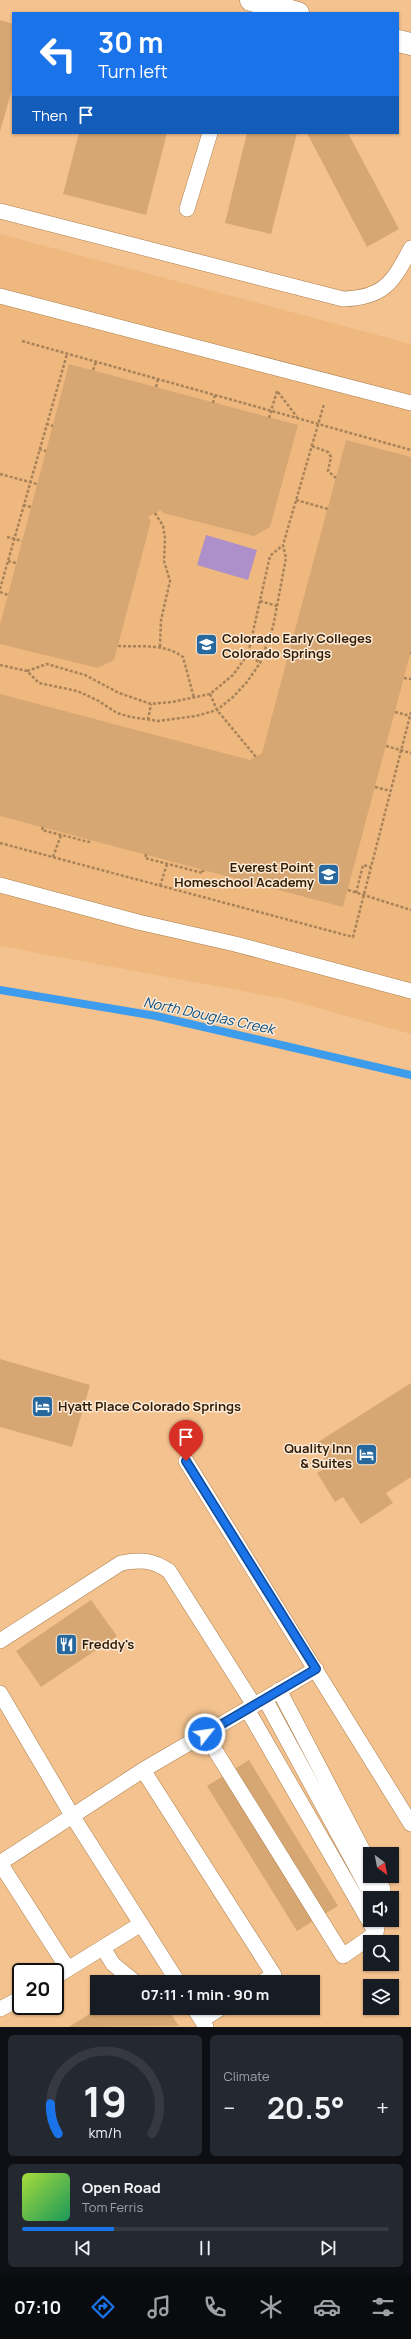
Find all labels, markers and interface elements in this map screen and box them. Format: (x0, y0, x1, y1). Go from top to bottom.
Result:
text: 30 m (98, 23, 163, 61)
icon: left (32, 28, 84, 80)
text: Turn left (98, 59, 168, 83)
icon: arrive (75, 104, 97, 126)
text: Then (32, 105, 67, 126)
place label: Colorado Early Colleges Colorado Springs (222, 629, 372, 662)
school or university icon: Colorado Early Colleges Colorado Springs (193, 632, 219, 658)
place label: Everest Point Homeschool Academy (174, 858, 315, 891)
school or university icon: Everest Point Homeschool Academy (316, 861, 342, 887)
water label: North Douglas Creek (142, 992, 278, 1039)
hotel icon: Hyatt Place Colorado Springs (29, 1393, 55, 1419)
place label: Hyatt Place Colorado Springs (58, 1397, 241, 1415)
pin (169, 1420, 203, 1461)
icon: arrive (175, 1426, 197, 1448)
place label: Quality Inn & Suites (284, 1439, 352, 1472)
hotel icon: Quality Inn & Suites (354, 1442, 380, 1468)
restaurant icon: Freddy's (53, 1631, 79, 1657)
place label: Freddy's (82, 1635, 134, 1653)
position arrow (184, 1713, 226, 1755)
north arrow (363, 1847, 399, 1883)
map controls (363, 1847, 399, 2015)
button: sound (363, 1891, 399, 1927)
button: search (363, 1935, 399, 1971)
speed limit sign: 20 (12, 1963, 64, 2015)
button: layers (363, 1979, 399, 2015)
text: 07:11 · 1 min · 90 m (141, 1984, 269, 2005)
text: Climate (224, 2067, 270, 2085)
text: 19 (83, 2072, 127, 2128)
text: 20.5° (267, 2087, 345, 2128)
text: − (224, 2093, 235, 2123)
text: + (376, 2093, 389, 2123)
text: km/h (88, 2122, 121, 2141)
text: Open Road (82, 2177, 161, 2198)
text: Tom Ferris (82, 2198, 143, 2216)
icon: previous (72, 2237, 94, 2259)
icon: pause (194, 2237, 216, 2259)
icon: next (317, 2237, 339, 2259)
icon: directions (89, 2293, 117, 2321)
icon: music (145, 2293, 173, 2321)
icon: phone (201, 2293, 229, 2321)
icon: climate (257, 2293, 285, 2321)
icon: car (313, 2293, 341, 2321)
icon: filters (369, 2293, 397, 2321)
text: 07:10 (14, 2295, 61, 2319)

